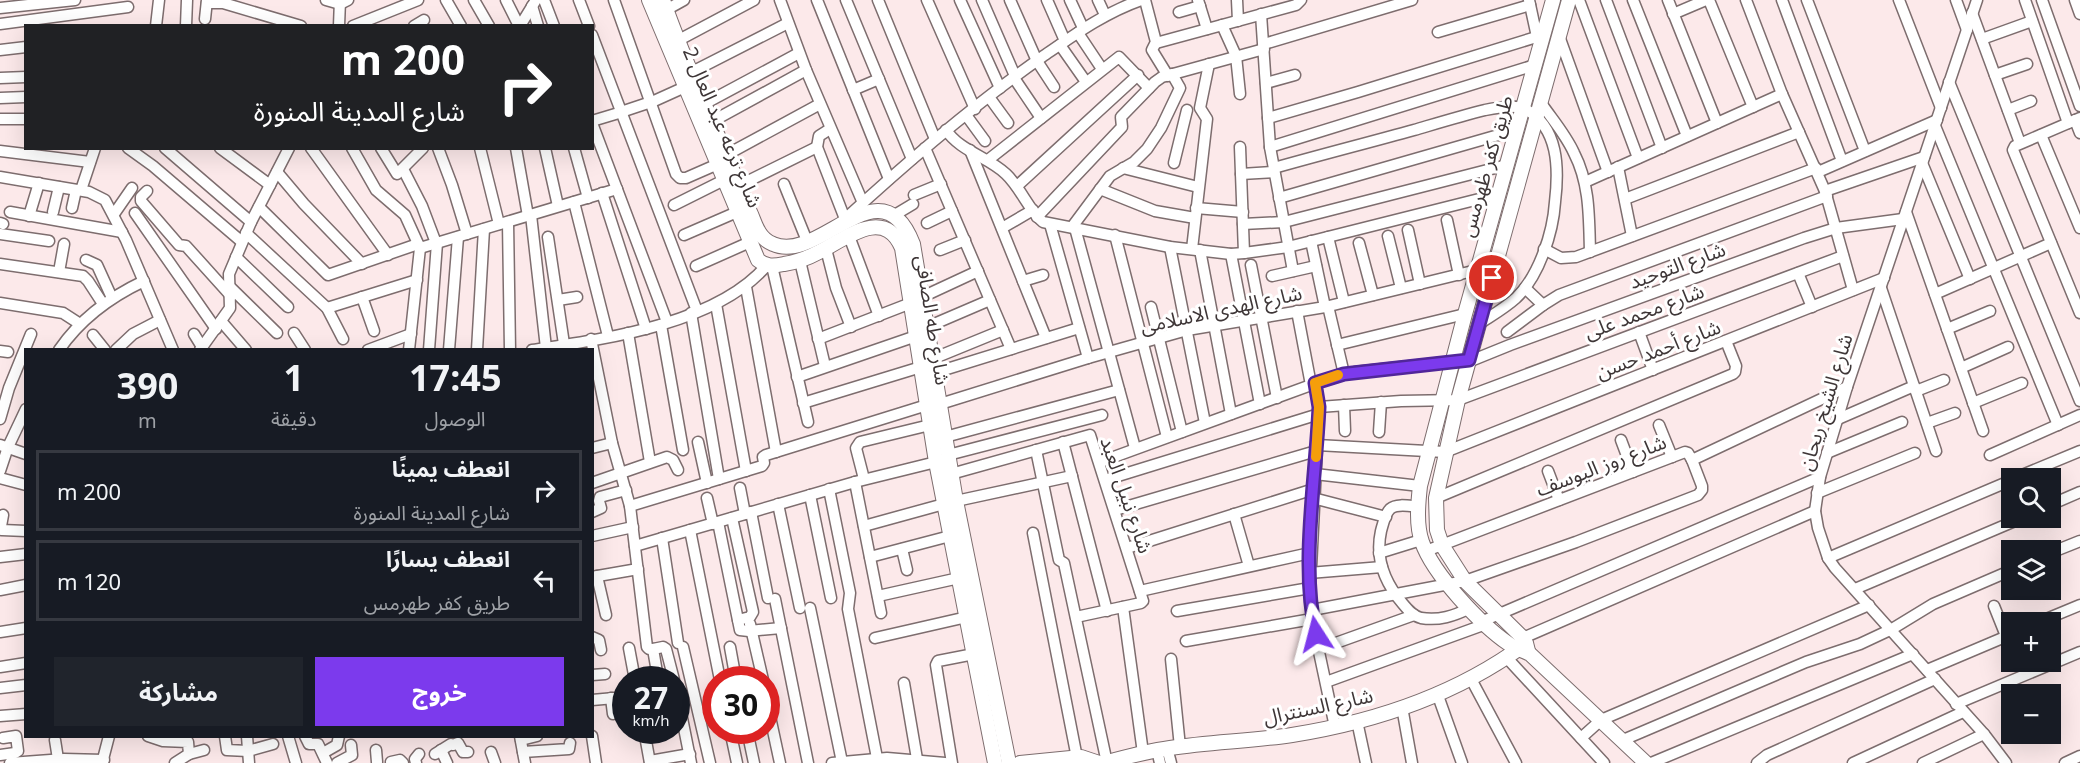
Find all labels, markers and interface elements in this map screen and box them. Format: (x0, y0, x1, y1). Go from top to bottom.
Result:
text: 200 m (341, 30, 465, 87)
street label: شارع ترعه عبد العال 2 (675, 43, 769, 212)
icon: right (486, 48, 564, 126)
text: شارع المدينة المنورة (254, 92, 465, 129)
street label: طريق كفر طهرمس (1453, 92, 1519, 240)
street label: شارع التوحيد (1625, 235, 1730, 297)
pin (1466, 252, 1517, 303)
street label: شارع طه الصافى (907, 253, 957, 387)
icon: arrive (1475, 261, 1508, 294)
street label: شارع محمد على (1580, 277, 1708, 347)
street label: شارع الهدى الاسلامى (1138, 279, 1305, 341)
street label: شارع أحمد حسن (1592, 313, 1725, 387)
street label: شارع الشيخ ريحان (1791, 330, 1861, 474)
text: 1 (283, 353, 304, 402)
text: 17:45 (409, 353, 501, 402)
text: 390 (117, 361, 178, 410)
text: دقيقة (271, 405, 316, 432)
text: الوصول (425, 405, 486, 432)
text: m (138, 407, 157, 434)
street label: شارع روز اليوسف (1532, 428, 1671, 504)
street label: شارع نبيل العبد (1093, 433, 1160, 558)
text: انعطف يمينًا (392, 453, 510, 483)
map controls (2001, 468, 2061, 744)
button: search (2001, 468, 2061, 528)
icon: right (528, 474, 561, 507)
text: 200 m (57, 476, 121, 506)
text: شارع المدينة المنورة (353, 499, 510, 526)
button: layers (2001, 540, 2061, 600)
text: انعطف يسارًا (386, 543, 510, 573)
icon: left (528, 564, 561, 597)
text: 120 m (57, 566, 121, 596)
text: طريق كفر طهرمس (364, 589, 510, 616)
position arrow (1284, 602, 1348, 666)
button: + (2001, 612, 2061, 672)
button: مشاركة (54, 657, 303, 726)
button: خروج (315, 657, 564, 726)
speed limit sign: 30 (702, 666, 780, 744)
text: 27 (634, 677, 668, 718)
street label: شارع السنترال (1261, 681, 1376, 733)
button: − (2001, 684, 2061, 744)
text: km/h (633, 710, 669, 730)

